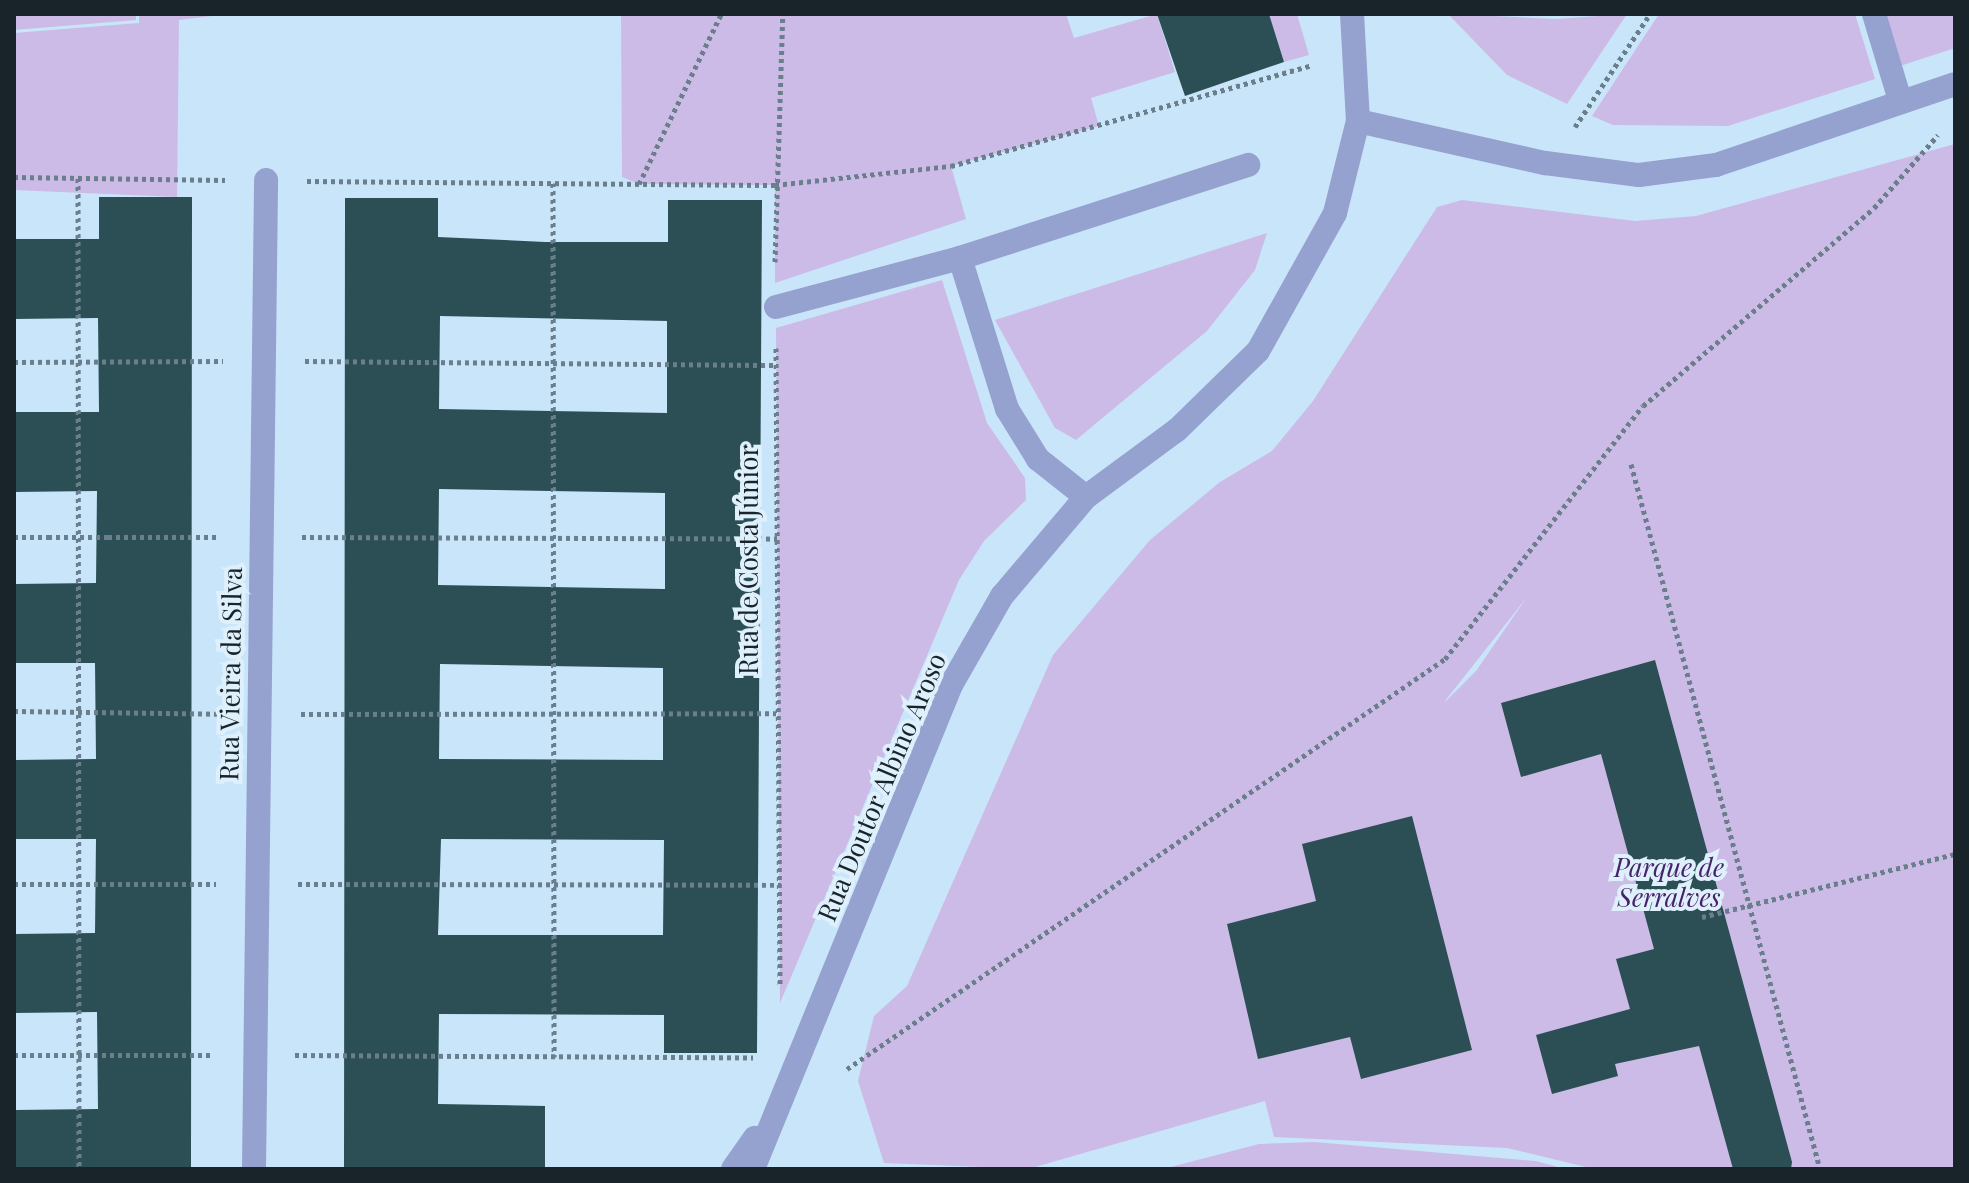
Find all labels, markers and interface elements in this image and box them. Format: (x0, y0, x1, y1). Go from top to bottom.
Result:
street label: Rua de Costa Júnior (732, 445, 764, 675)
street label: Rua Vieira da Silva (213, 566, 247, 782)
street label: Rua Doutor Albino Aroso (810, 647, 952, 927)
park label: Parque de Serralves (1614, 851, 1724, 912)

